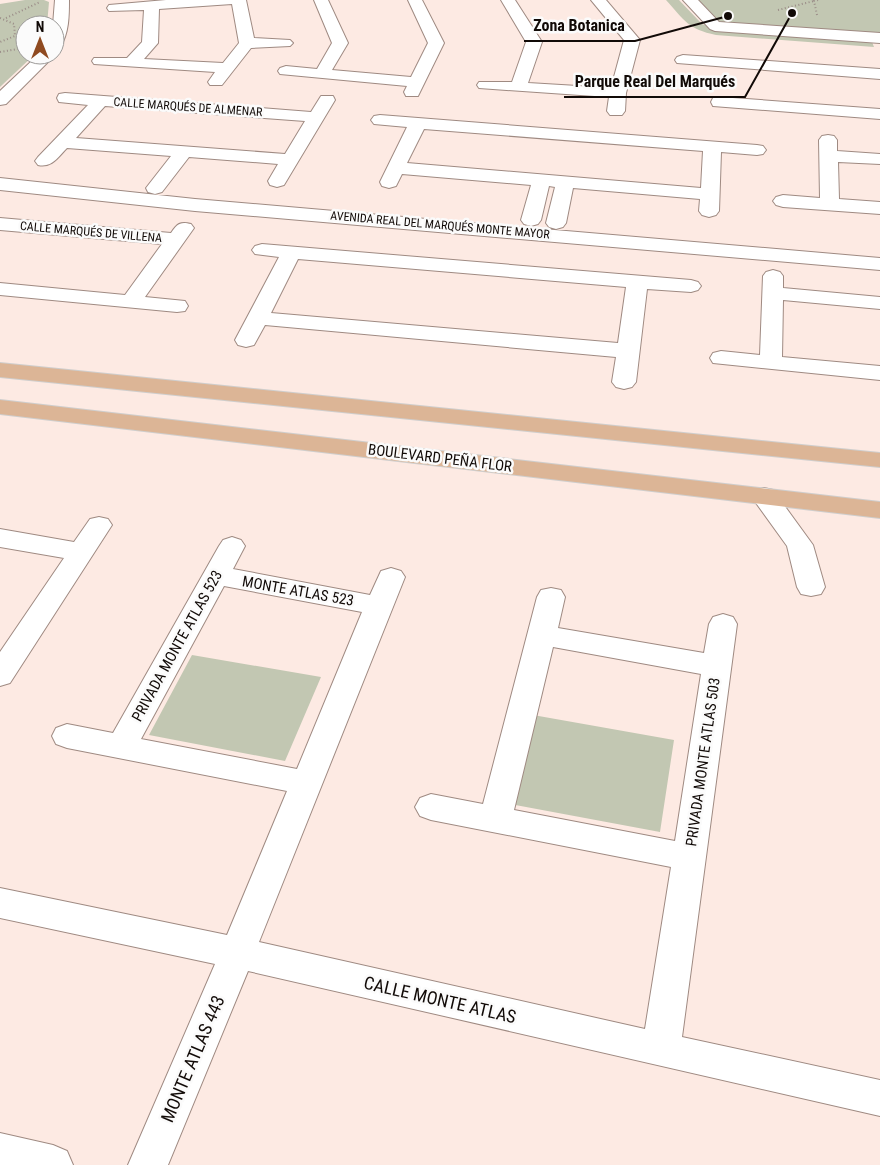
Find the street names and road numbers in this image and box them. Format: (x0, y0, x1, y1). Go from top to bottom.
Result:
street label: CALLE MARQUÉS DE ALMENAR (113, 94, 264, 119)
street label: AVENIDA REAL DEL MARQUÉS MONTE MAYOR (330, 207, 551, 242)
street label: CALLE MARQUÉS DE VILLENA (19, 218, 163, 245)
street label: BOULEVARD PEÑA FLOR (367, 440, 513, 476)
street label: PRIVADA MONTE ATLAS 523 (128, 567, 226, 725)
street label: MONTE ATLAS 523 (241, 572, 355, 610)
street label: PRIVADA MONTE ATLAS 503 (682, 677, 724, 847)
street label: CALLE MONTE ATLAS (362, 972, 518, 1027)
street label: MONTE ATLAS 443 (156, 992, 229, 1125)

